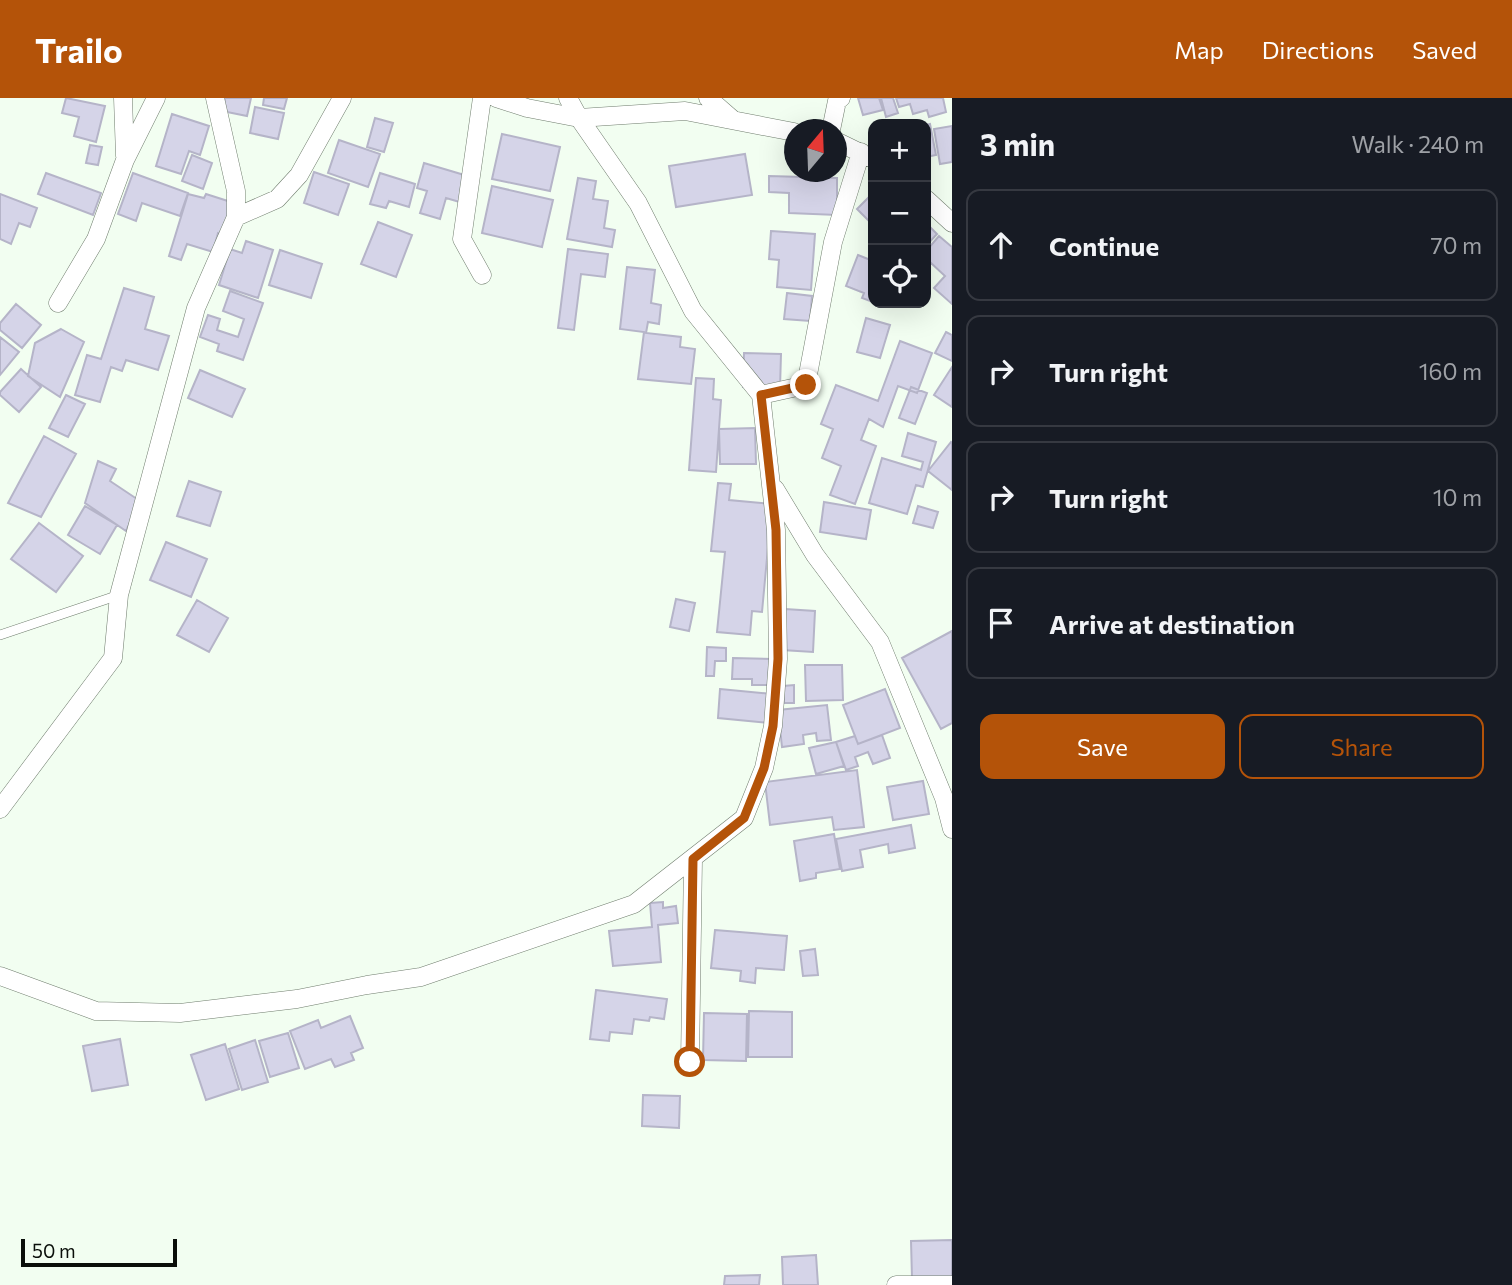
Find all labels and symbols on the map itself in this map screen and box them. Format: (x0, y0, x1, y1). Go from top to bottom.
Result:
north arrow (784, 119, 847, 182)
route end (790, 369, 821, 400)
route start (674, 1046, 705, 1077)
scale bar (21, 1236, 177, 1268)

